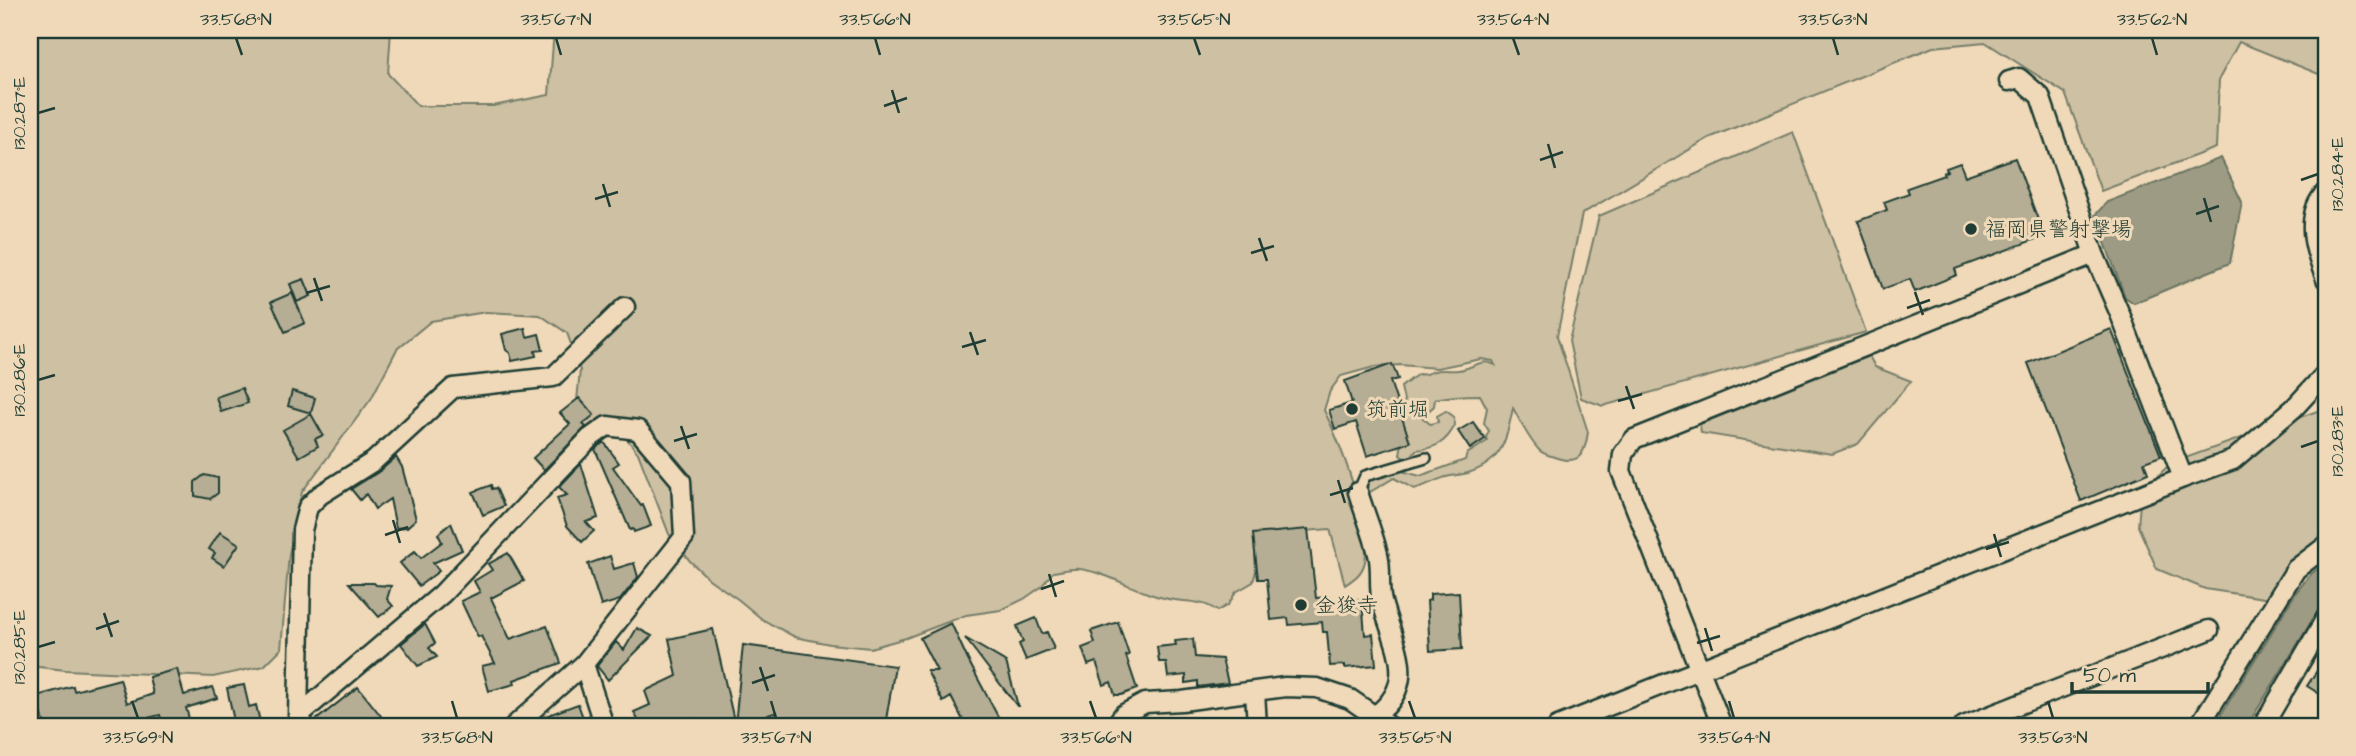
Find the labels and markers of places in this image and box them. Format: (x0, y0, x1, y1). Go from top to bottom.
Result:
place label: 福岡県警射撃場 (1985, 215, 2132, 244)
marker: 福岡県警射撃場 (1963, 221, 1979, 237)
place label: 筑前堀 (1366, 395, 1429, 424)
marker: 筑前堀 (1344, 401, 1360, 417)
place label: 金狻寺 (1315, 591, 1378, 620)
marker: 金狻寺 (1293, 597, 1309, 613)

